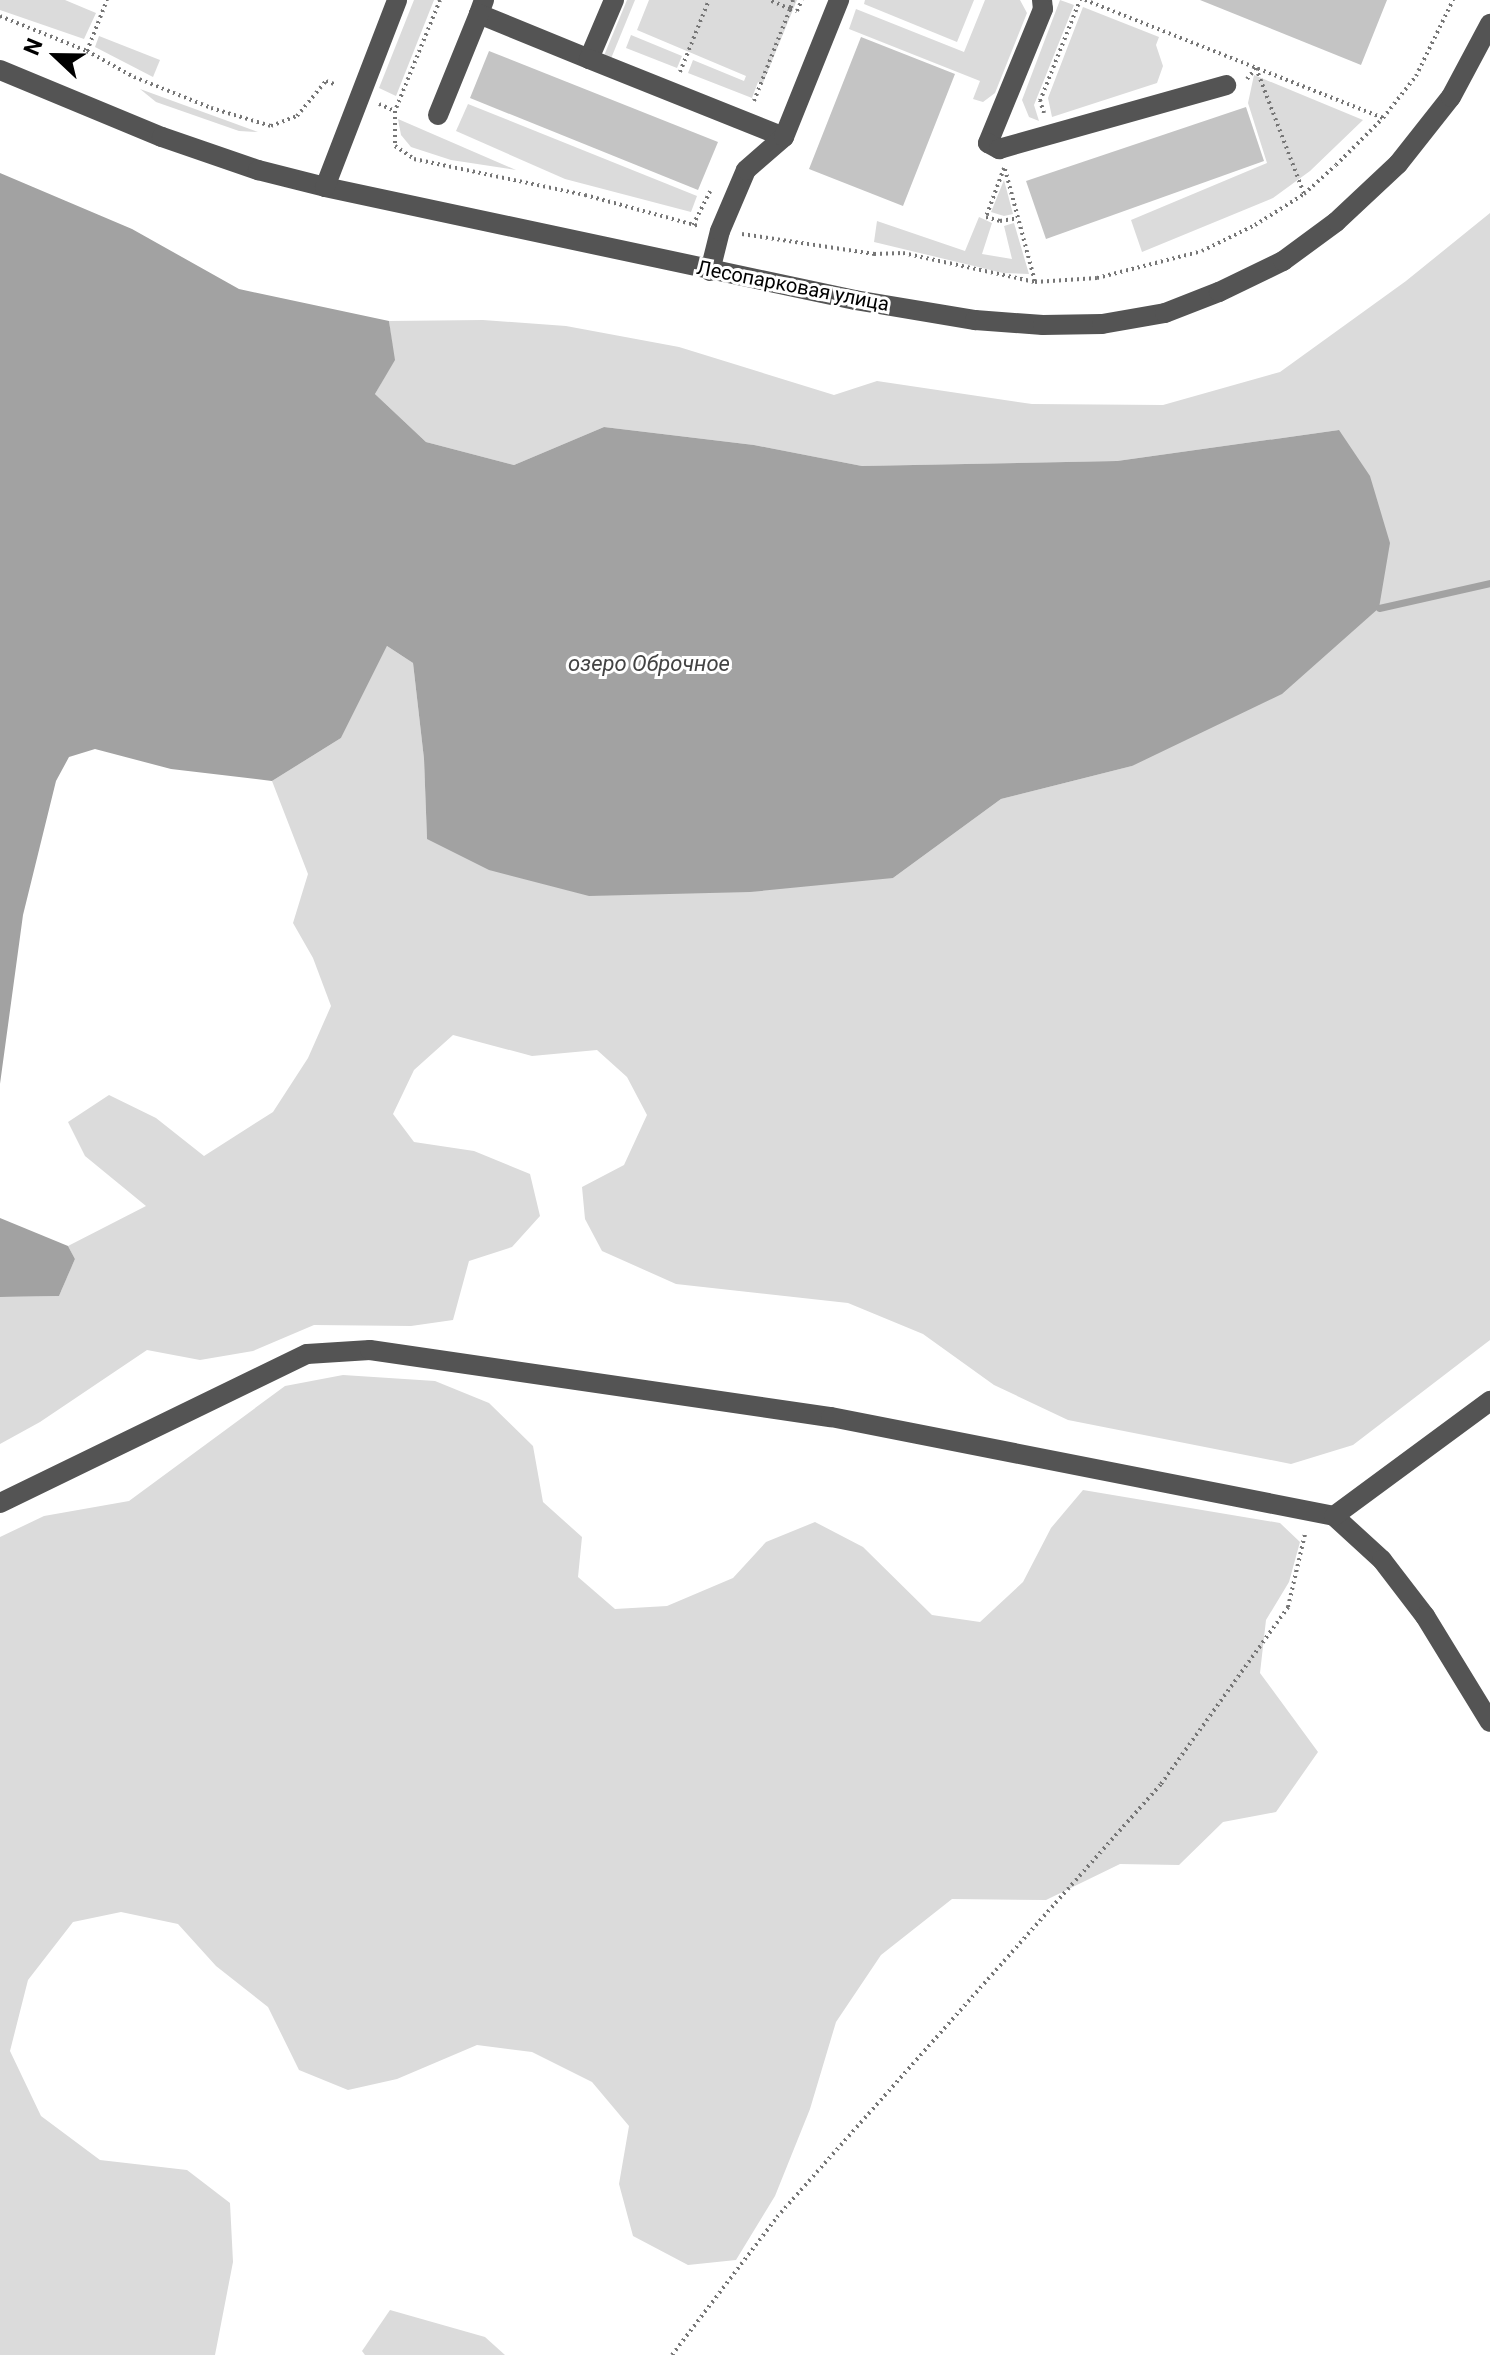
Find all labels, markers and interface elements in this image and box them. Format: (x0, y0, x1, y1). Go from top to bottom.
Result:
north arrow (16, 16, 96, 96)
text: N (19, 35, 48, 59)
street label: Лесопарковая улица (695, 256, 891, 316)
water label: озеро Оброчное (568, 651, 730, 677)

